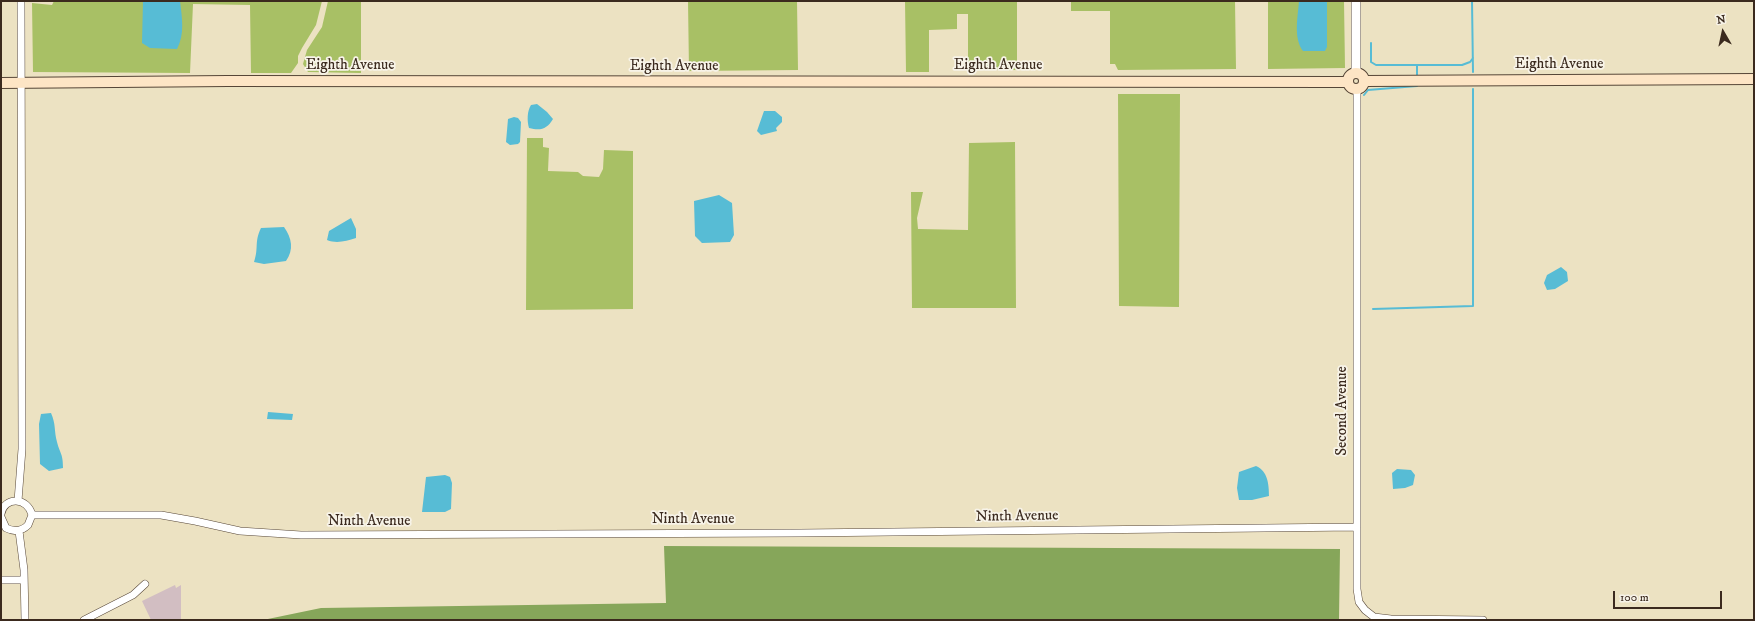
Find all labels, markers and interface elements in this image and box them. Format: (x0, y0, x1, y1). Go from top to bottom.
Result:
north arrow (1703, 12, 1743, 52)
text: N (1716, 13, 1727, 28)
street label: Eighth Avenue (1515, 56, 1603, 74)
street label: Eighth Avenue (306, 57, 394, 75)
street label: Eighth Avenue (954, 57, 1042, 75)
street label: Eighth Avenue (630, 58, 718, 76)
street label: Second Avenue (1334, 366, 1352, 456)
street label: Ninth Avenue (976, 507, 1058, 527)
street label: Ninth Avenue (652, 511, 734, 529)
street label: Ninth Avenue (328, 513, 410, 531)
scale bar (1615, 583, 1724, 609)
text: 100 m (1620, 590, 1649, 605)

